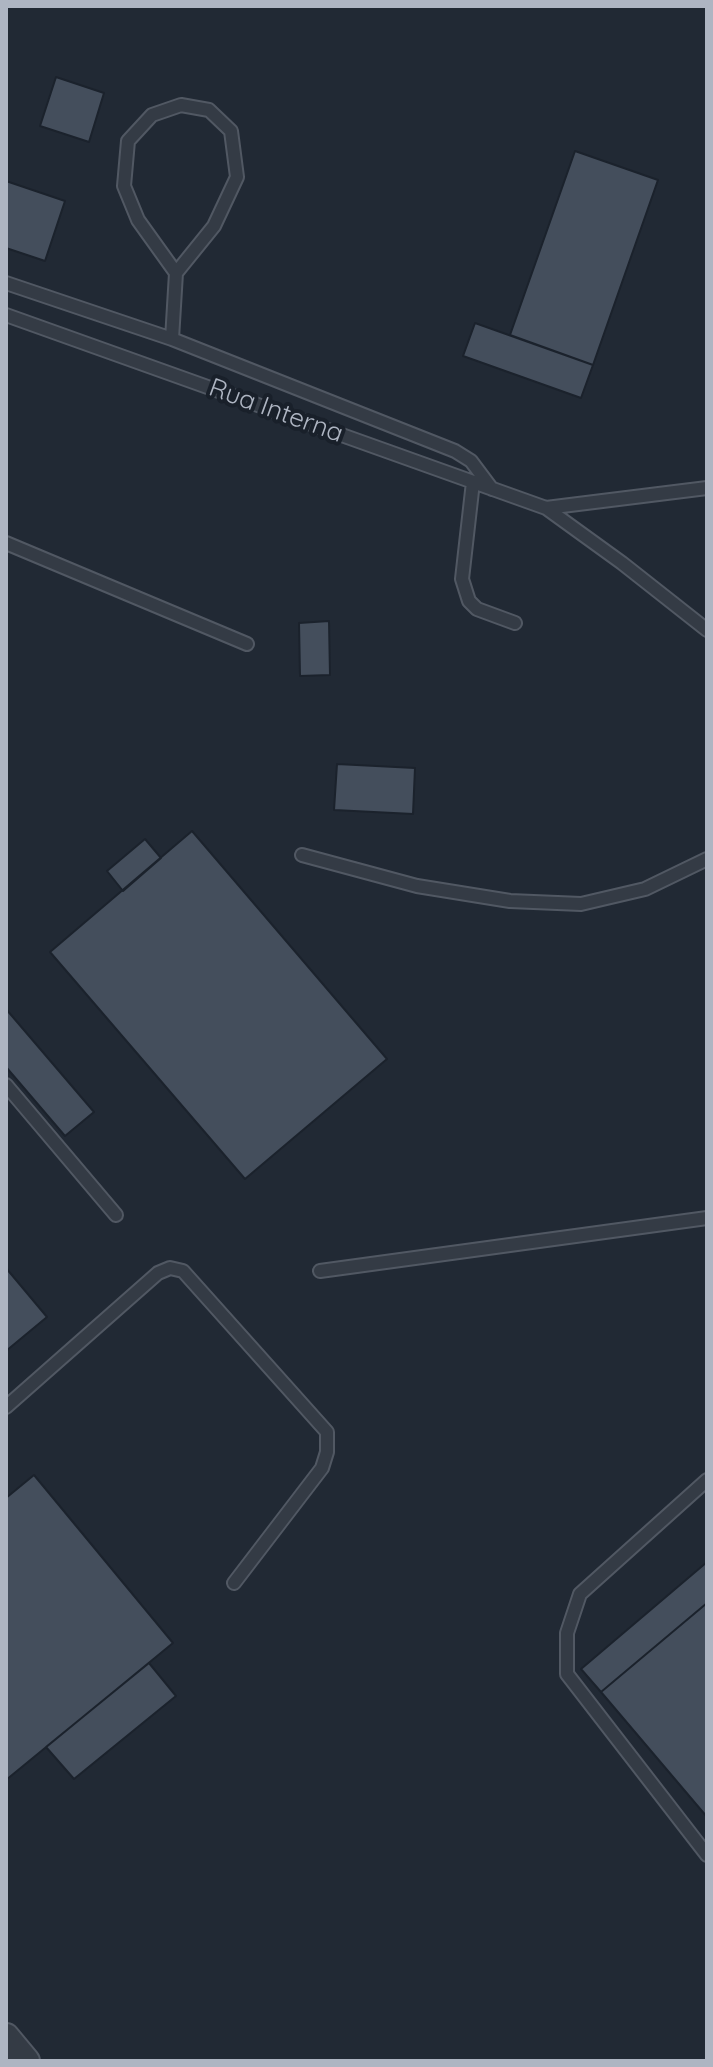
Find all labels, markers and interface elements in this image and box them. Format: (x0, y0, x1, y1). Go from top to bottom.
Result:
street label: Rua Interna (205, 372, 347, 450)

